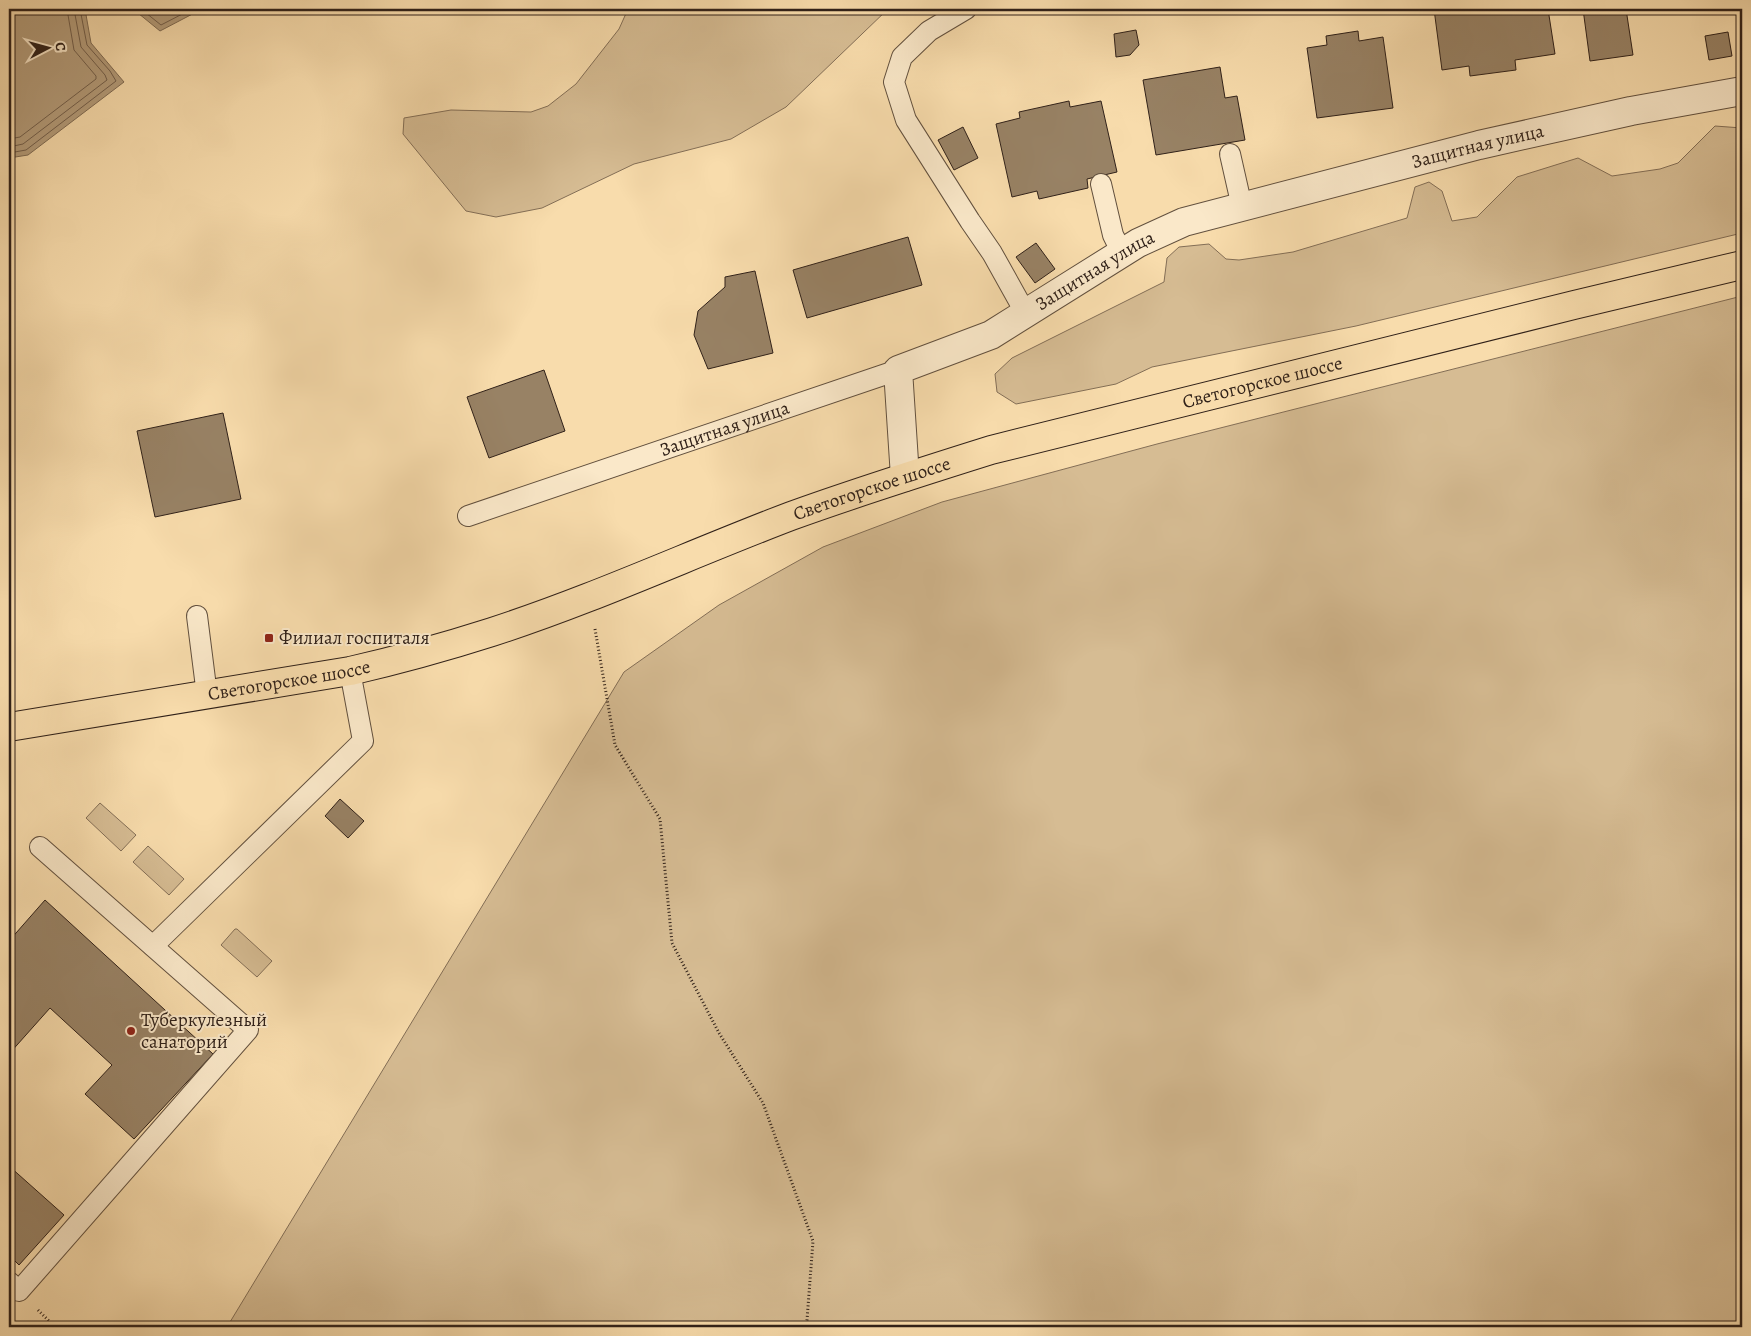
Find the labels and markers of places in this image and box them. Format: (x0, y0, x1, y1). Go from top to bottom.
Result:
place label: Филиал госпиталя (279, 625, 430, 651)
marker: Филиал госпиталя (263, 632, 275, 644)
place label: Туберкулезный санаторий (141, 1007, 267, 1055)
marker: Туберкулезный санаторий (125, 1025, 137, 1037)

